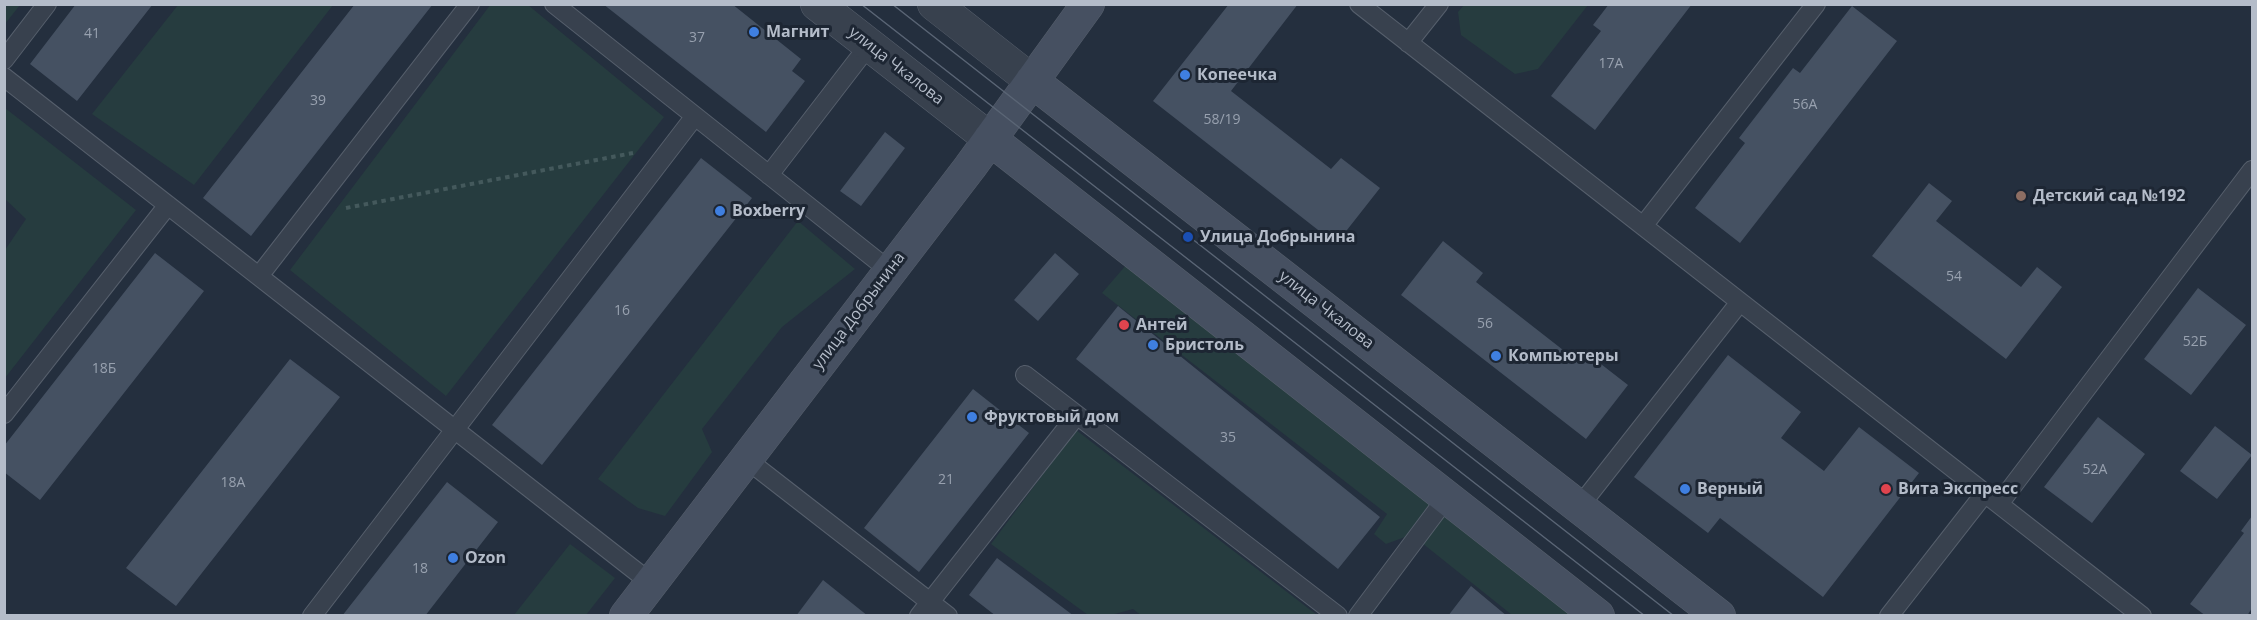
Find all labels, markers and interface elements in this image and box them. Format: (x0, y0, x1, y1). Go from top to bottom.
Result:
place label: Магнит (766, 22, 829, 42)
street label: улица Чкалова (845, 23, 947, 109)
marker: Магнит (747, 25, 761, 39)
house number: 41 (84, 26, 100, 42)
house number: 37 (689, 30, 705, 46)
house number: 17А (1599, 56, 1623, 72)
place label: Копеечка (1197, 65, 1277, 85)
marker: Копеечка (1178, 68, 1192, 82)
house number: 39 (310, 93, 326, 109)
house number: 56А (1793, 97, 1817, 113)
house number: 58/19 (1203, 112, 1241, 128)
place label: Детский сад №192 (2033, 186, 2185, 206)
marker: Детский сад №192 (2014, 189, 2028, 203)
place label: Boxberry (732, 201, 805, 221)
marker: Boxberry (713, 204, 727, 218)
place label: Улица Добрынина (1200, 227, 1355, 247)
marker: Улица Добрынина (1181, 230, 1195, 244)
street label: улица Добрынина (809, 249, 909, 373)
street label: улица Чкалова (1275, 267, 1377, 353)
house number: 54 (1946, 269, 1962, 285)
house number: 16 (614, 303, 630, 319)
place label: Антей (1136, 315, 1187, 335)
house number: 56 (1477, 316, 1493, 332)
marker: Антей (1117, 318, 1131, 332)
house number: 52Б (2183, 334, 2207, 350)
place label: Бристоль (1165, 335, 1244, 355)
marker: Бристоль (1146, 338, 1160, 352)
place label: Компьютеры (1508, 346, 1618, 366)
marker: Компьютеры (1489, 349, 1503, 363)
house number: 18Б (92, 361, 116, 377)
place label: Фруктовый дом (984, 407, 1119, 427)
marker: Фруктовый дом (965, 410, 979, 424)
house number: 35 (1220, 430, 1236, 446)
house number: 52А (2083, 462, 2107, 478)
house number: 21 (938, 472, 954, 488)
house number: 18А (221, 475, 245, 491)
place label: Верный (1697, 479, 1763, 499)
place label: Вита Экспресс (1898, 479, 2018, 499)
marker: Верный (1678, 482, 1692, 496)
marker: Вита Экспресс (1879, 482, 1893, 496)
place label: Ozon (465, 548, 506, 568)
marker: Ozon (446, 551, 460, 565)
house number: 18 (412, 561, 428, 577)

